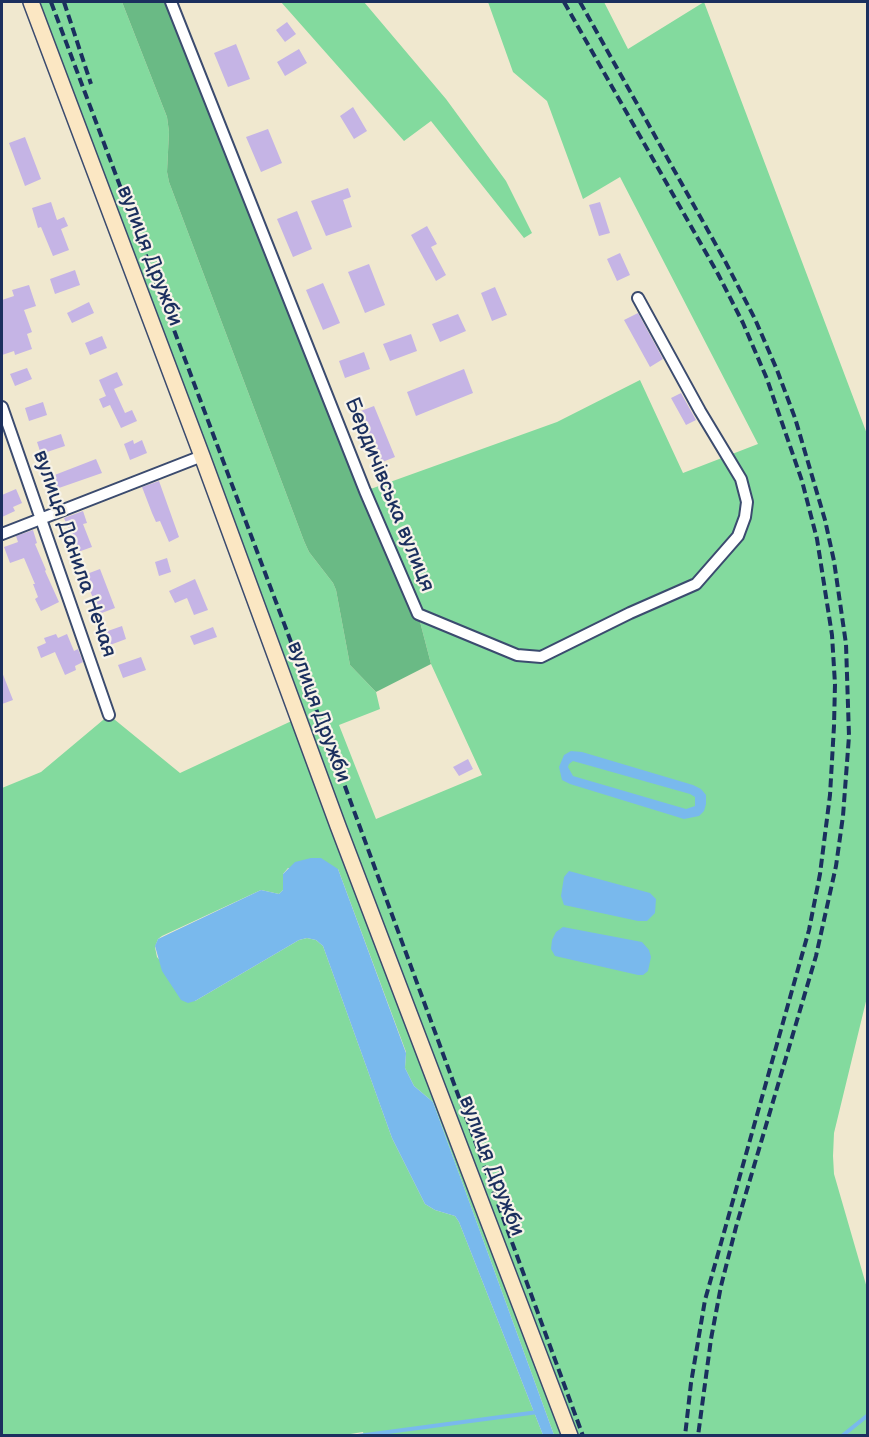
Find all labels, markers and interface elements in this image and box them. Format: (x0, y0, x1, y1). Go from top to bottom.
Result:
street label: вулиця Дружби (111, 182, 187, 330)
street label: Бердичівська вулиця (339, 394, 439, 596)
street label: вулиця Данила Нечая (27, 447, 121, 661)
street label: вулиця Дружби (281, 638, 355, 786)
street label: вулиця Дружби (453, 1092, 529, 1240)

